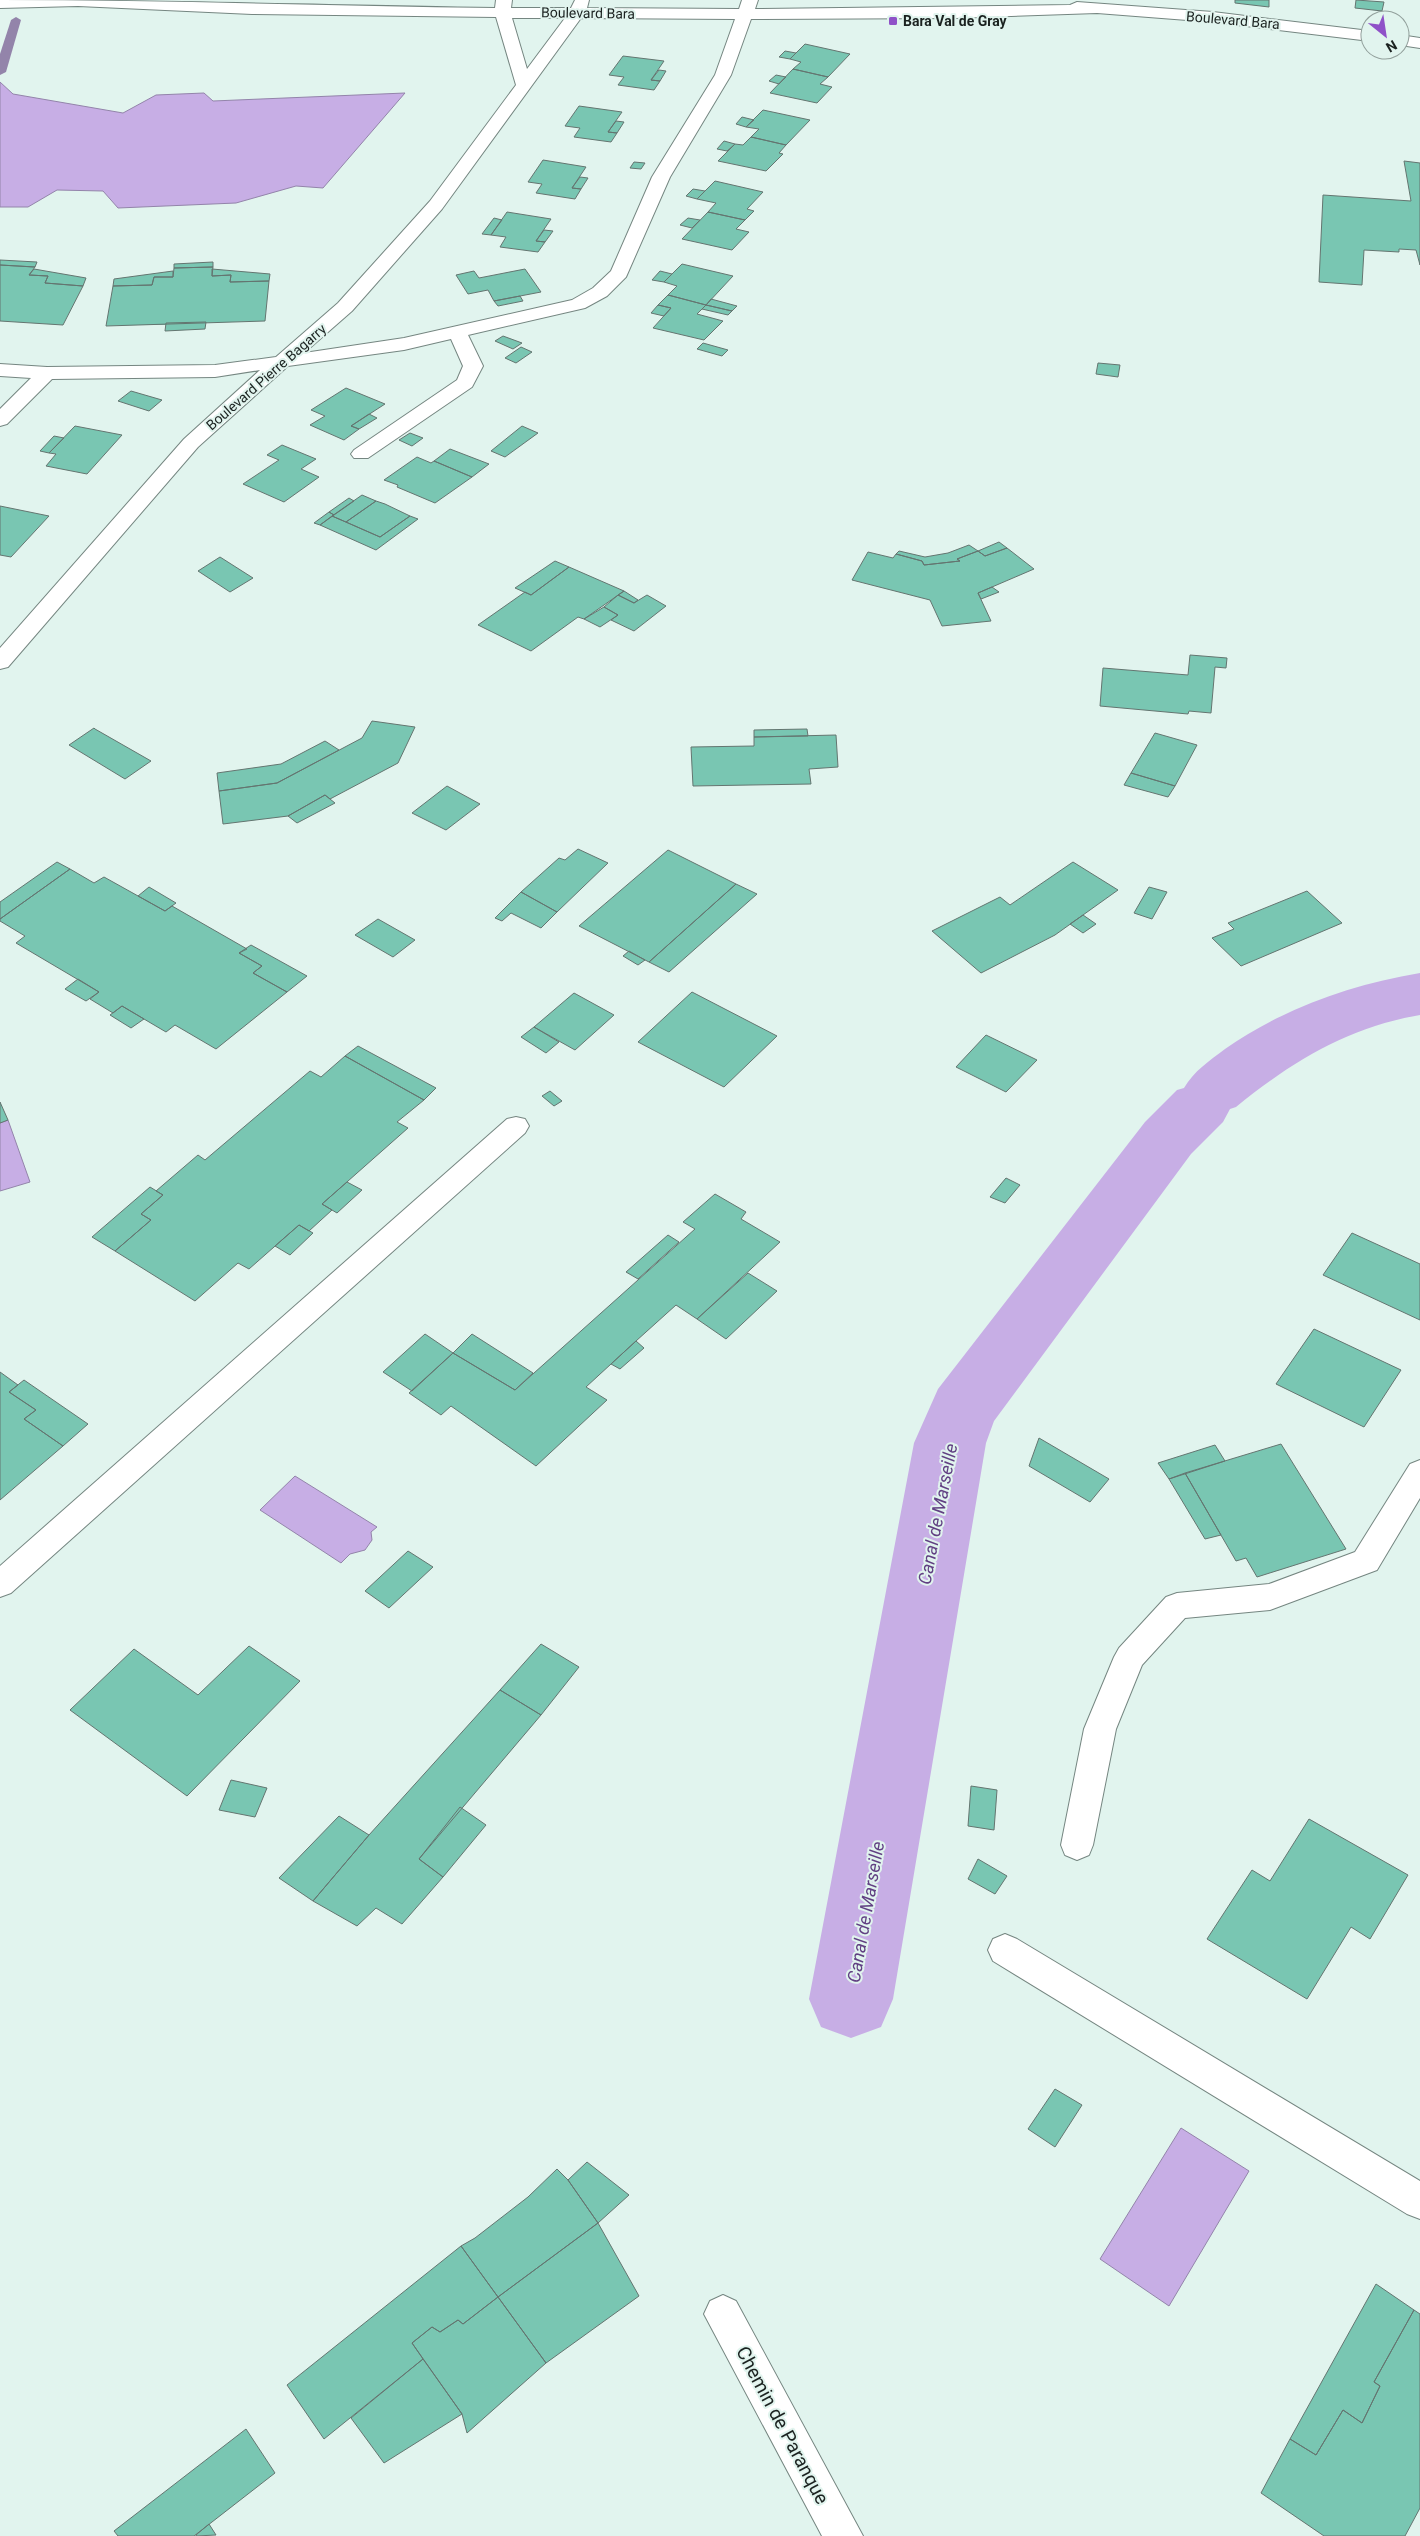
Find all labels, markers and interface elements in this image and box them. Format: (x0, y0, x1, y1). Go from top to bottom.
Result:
street label: Boulevard Bara (541, 4, 635, 22)
street label: Boulevard Bara (1186, 8, 1280, 32)
north arrow (1360, 10, 1410, 60)
place label: Bara Val de Gray (903, 13, 1008, 29)
marker: Bara Val de Gray (887, 15, 899, 27)
text: N (1383, 37, 1400, 56)
street label: Boulevard Pierre Bagarry (203, 320, 329, 433)
water label: Canal de Marseille (914, 1442, 961, 1586)
water label: Canal de Marseille (843, 1840, 888, 1984)
street label: Chemin de Paranque (731, 2342, 834, 2508)

